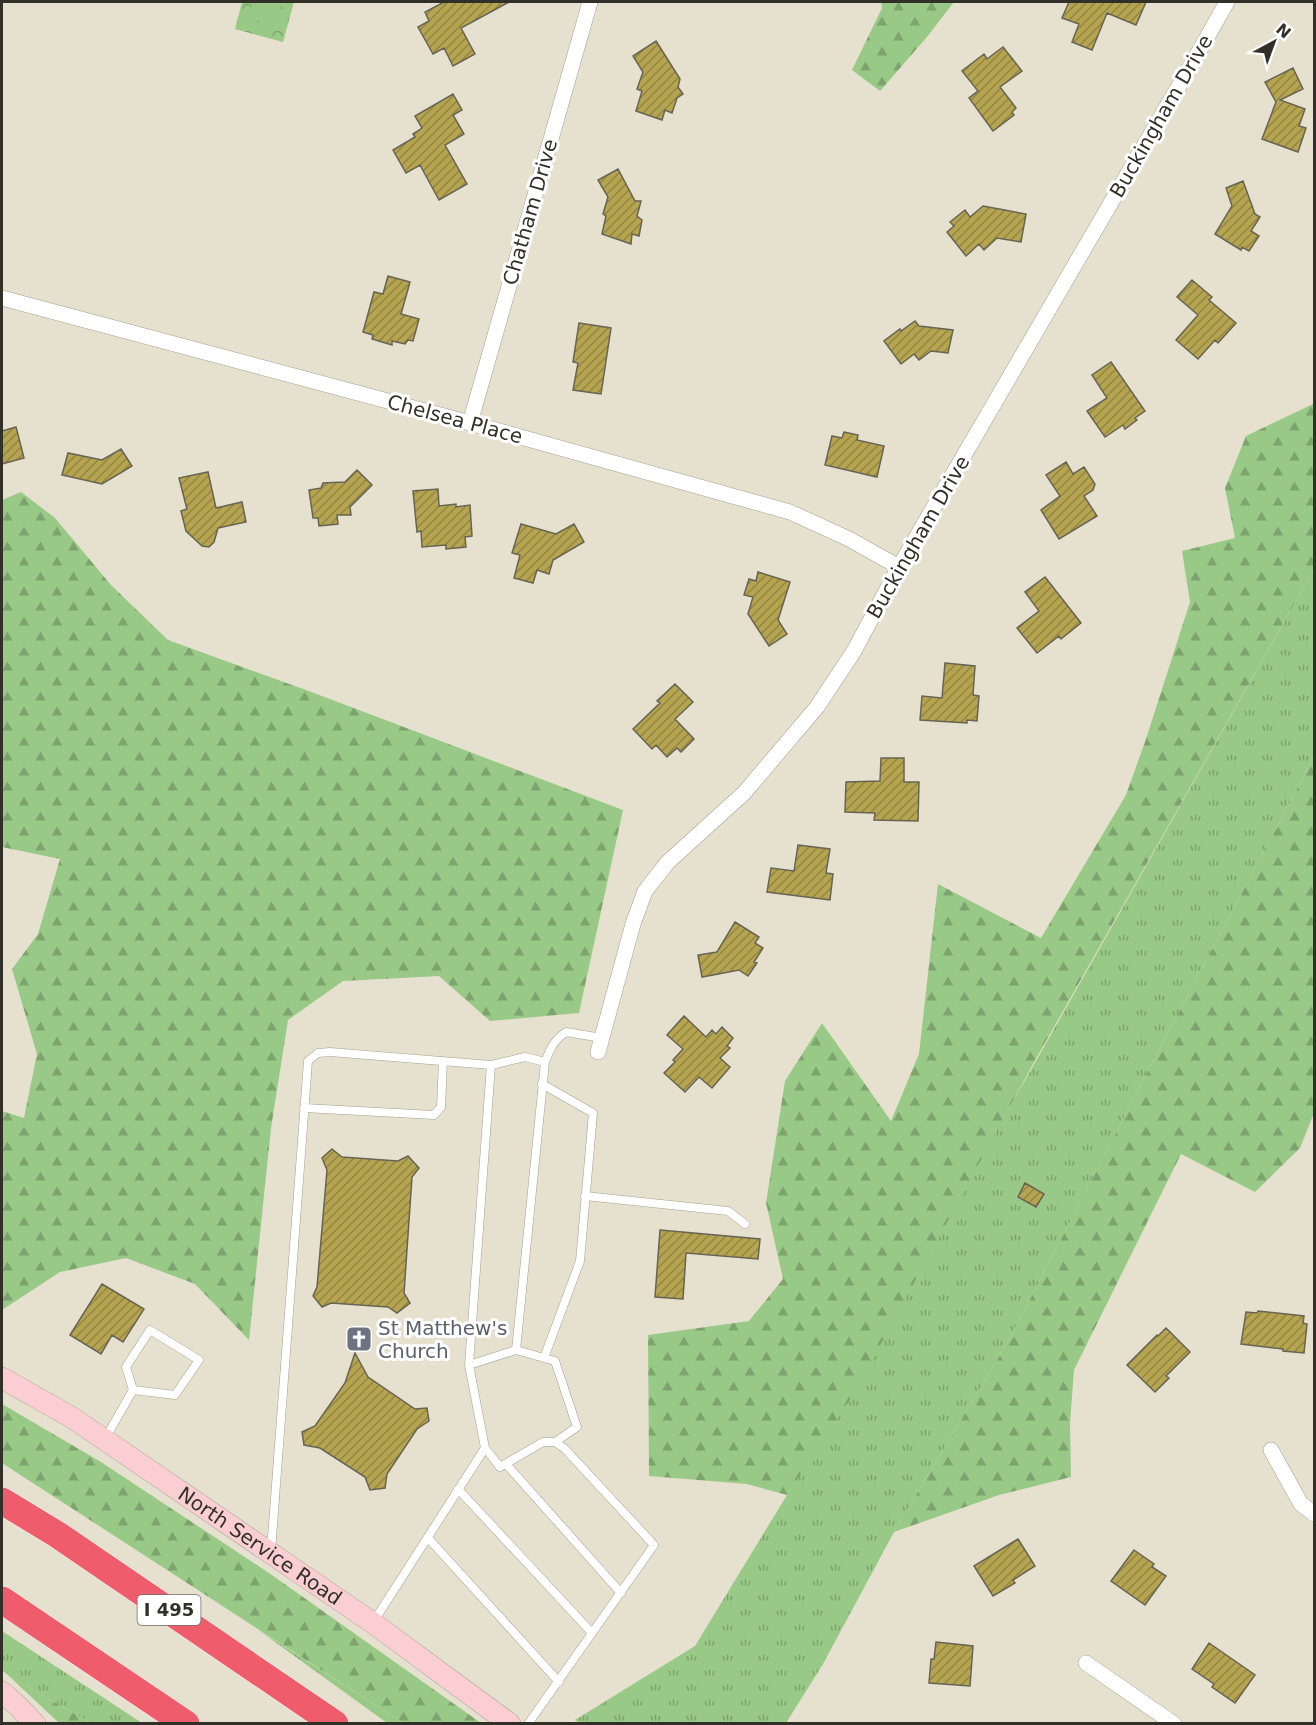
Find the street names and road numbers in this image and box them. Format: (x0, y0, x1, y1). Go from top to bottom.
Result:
street label: Buckingham Drive (1105, 30, 1217, 202)
street label: Chatham Drive (498, 136, 562, 288)
street label: Chelsea Place (385, 389, 525, 449)
street label: Buckingham Drive (862, 451, 974, 623)
street label: North Service Road (174, 1482, 346, 1610)
road number: I 495 (138, 1595, 201, 1625)

